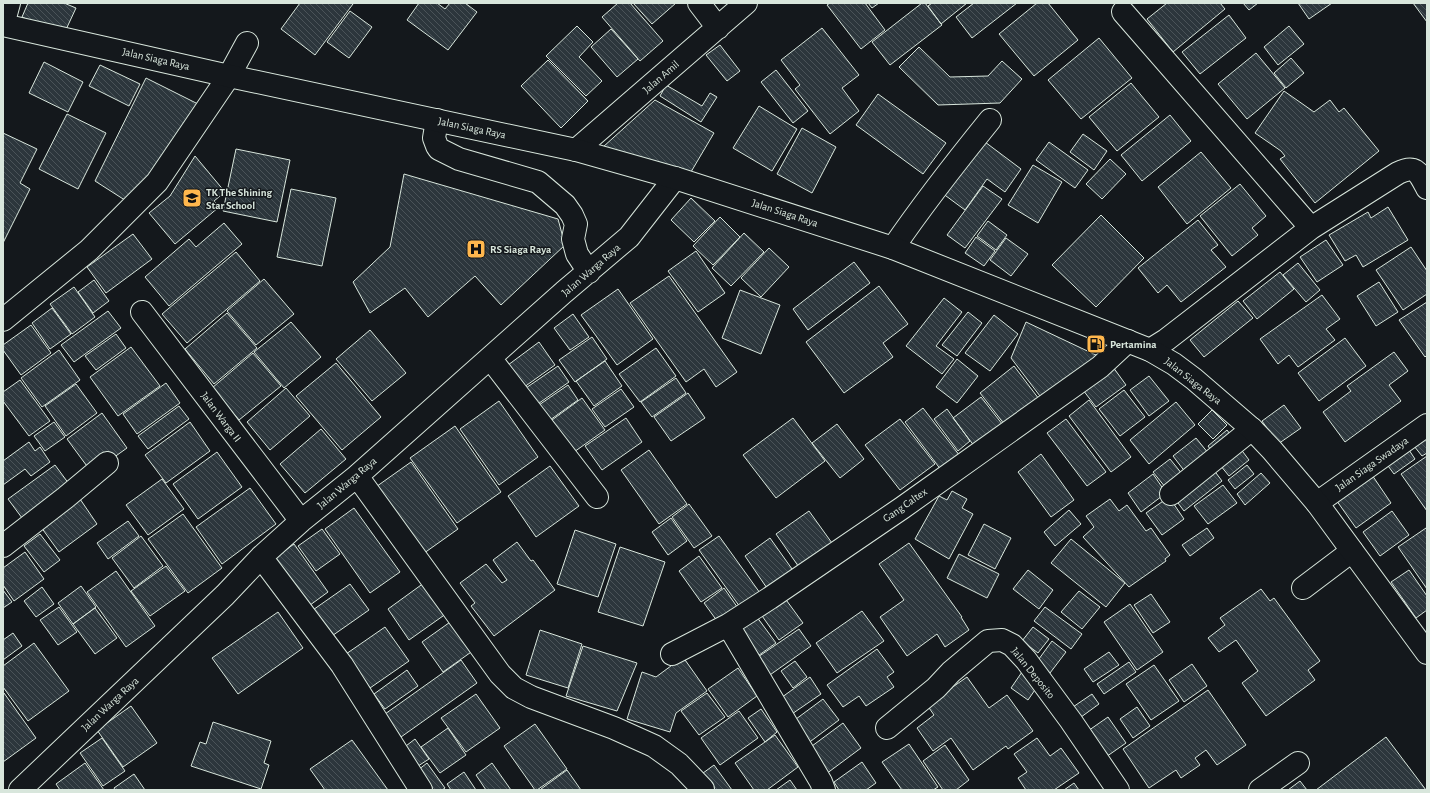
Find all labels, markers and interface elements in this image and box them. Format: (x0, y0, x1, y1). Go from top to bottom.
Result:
street label: Jalan Siaga Raya (121, 46, 191, 72)
street label: Jalan Amil (641, 58, 681, 96)
street label: Jalan Siaga Raya (437, 115, 507, 141)
school or university icon: TK The Shining Star School (181, 187, 203, 209)
place label: TK The Shining Star School (206, 187, 273, 211)
street label: Jalan Siaga Raya (751, 197, 819, 229)
hospital icon: RS Siaga Raya (465, 238, 487, 260)
street label: Jalan Warga Raya (560, 242, 622, 298)
place label: RS Siaga Raya (490, 244, 552, 255)
fuel station icon: Pertamina (1085, 333, 1107, 355)
place label: Pertamina (1110, 339, 1157, 350)
street label: Jalan Siaga Raya (1162, 355, 1224, 407)
street label: Jalan Warga II (199, 390, 243, 444)
street label: Jalan Siaga Swadaya (1334, 435, 1410, 493)
street label: Jalan Warga Raya (315, 455, 379, 511)
street label: Gang Caltex (881, 486, 929, 524)
street label: Jalan Deposito (1009, 645, 1057, 701)
street label: Jalan Warga Raya (79, 675, 141, 733)

